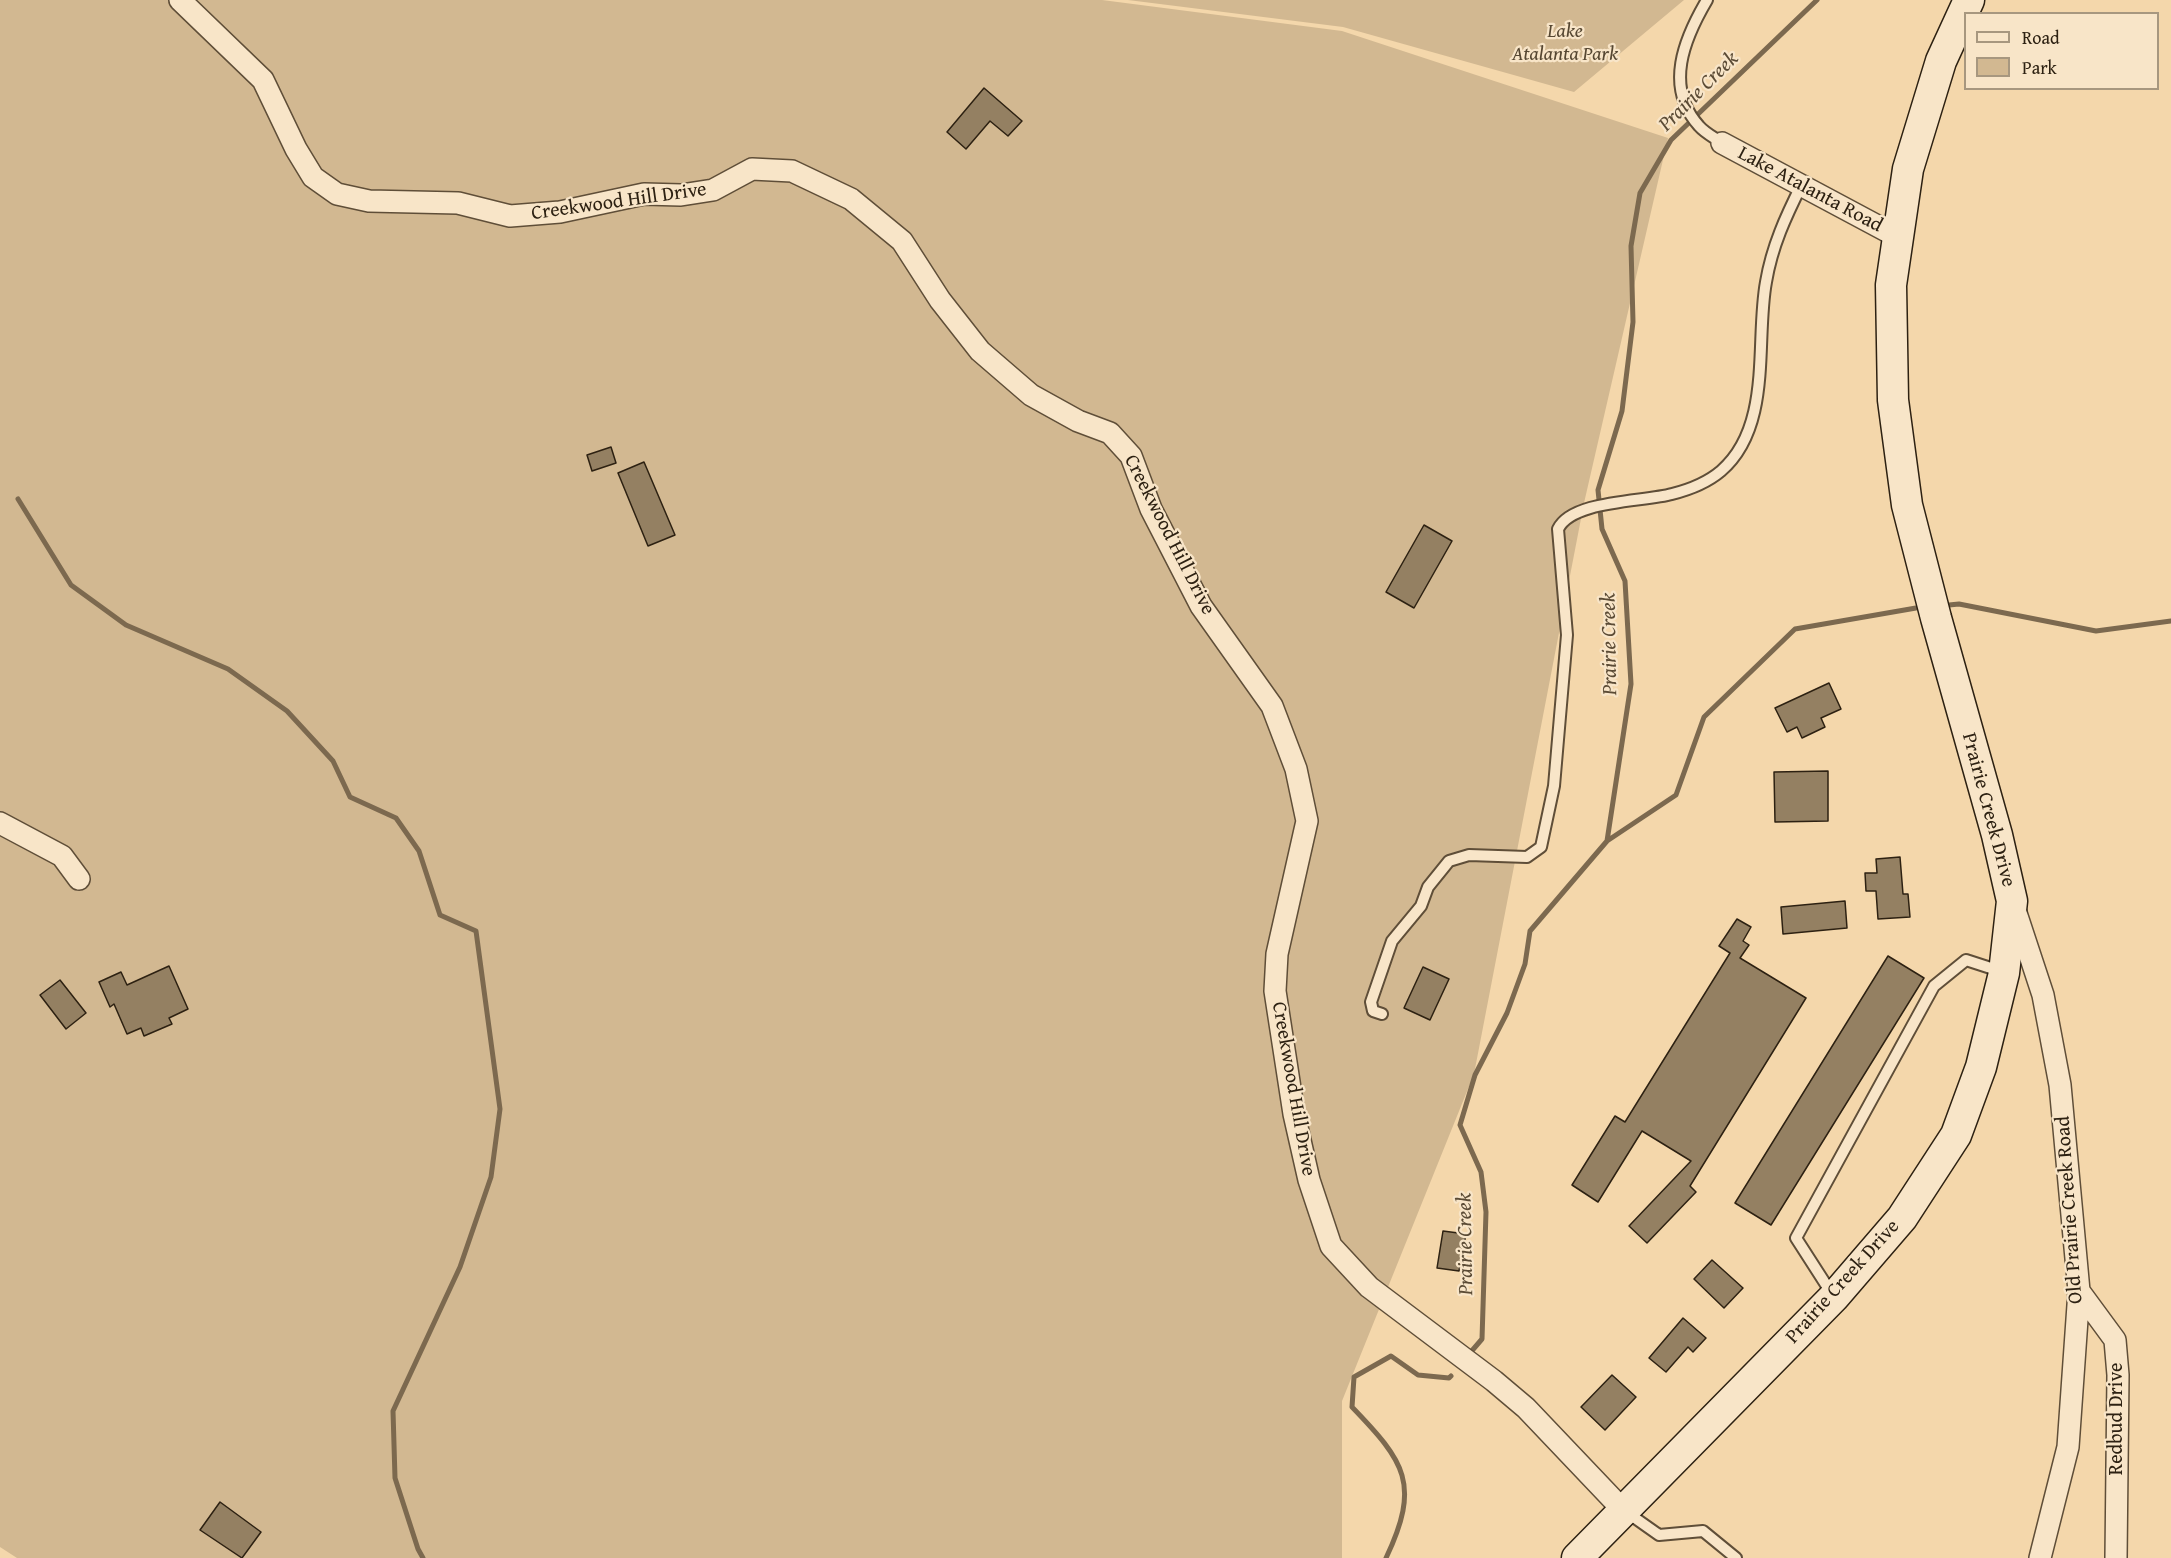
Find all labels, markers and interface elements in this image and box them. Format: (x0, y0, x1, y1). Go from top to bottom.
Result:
legend (1964, 12, 2159, 90)
park label: Lake Atalanta Park (1512, 20, 1618, 67)
text: Road (2022, 24, 2060, 51)
water label: Prairie Creek (1654, 47, 1744, 137)
text: Park (2022, 54, 2057, 81)
street label: Lake Atalanta Road (1734, 142, 1886, 238)
street label: Creekwood Hill Drive (530, 178, 708, 226)
street label: Creekwood Hill Drive (1118, 451, 1220, 619)
water label: Prairie Creek (1597, 593, 1623, 695)
street label: Prairie Creek Drive (1956, 730, 2020, 890)
street label: Creekwood Hill Drive (1266, 1000, 1320, 1178)
street label: Old Prairie Creek Road (2051, 1115, 2089, 1305)
water label: Prairie Creek (1453, 1193, 1479, 1295)
street label: Prairie Creek Drive (1781, 1215, 1905, 1349)
street label: Redbud Drive (2105, 1363, 2129, 1475)

